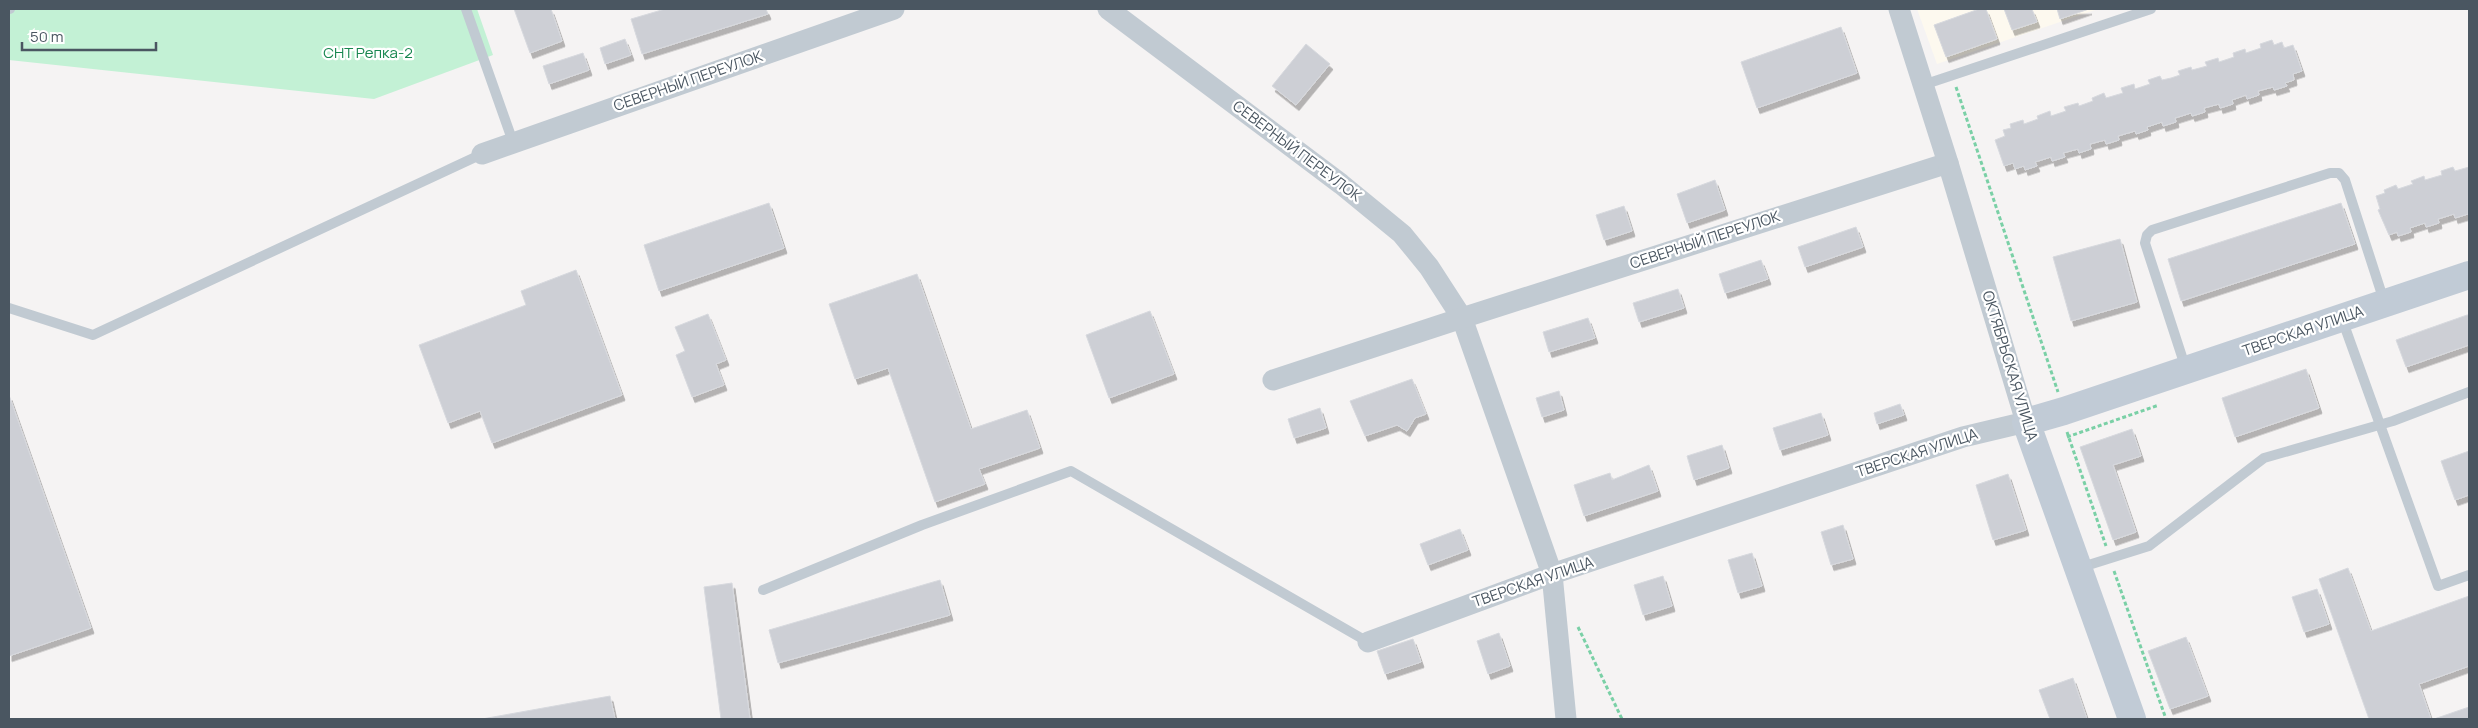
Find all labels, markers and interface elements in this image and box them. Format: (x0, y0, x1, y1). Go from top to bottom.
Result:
scale bar (22, 20, 156, 52)
text: 50 m (30, 26, 64, 47)
park label: СНТ Репка-2 (323, 42, 413, 63)
street label: СЕВЕРНЫЙ ПЕРЕУЛОК (610, 45, 765, 116)
street label: СЕВЕРНЫЙ ПЕРЕУЛОК (1228, 95, 1366, 206)
street label: СЕВЕРНЫЙ ПЕРЕУЛОК (1627, 205, 1783, 274)
street label: ОКТЯБРЬСКАЯ УЛИЦА (1978, 288, 2044, 444)
street label: ТВЕРСКАЯ УЛИЦА (2240, 300, 2367, 361)
street label: ТВЕРСКАЯ УЛИЦА (1853, 423, 1981, 482)
street label: ТВЕРСКАЯ УЛИЦА (1470, 551, 1597, 612)

